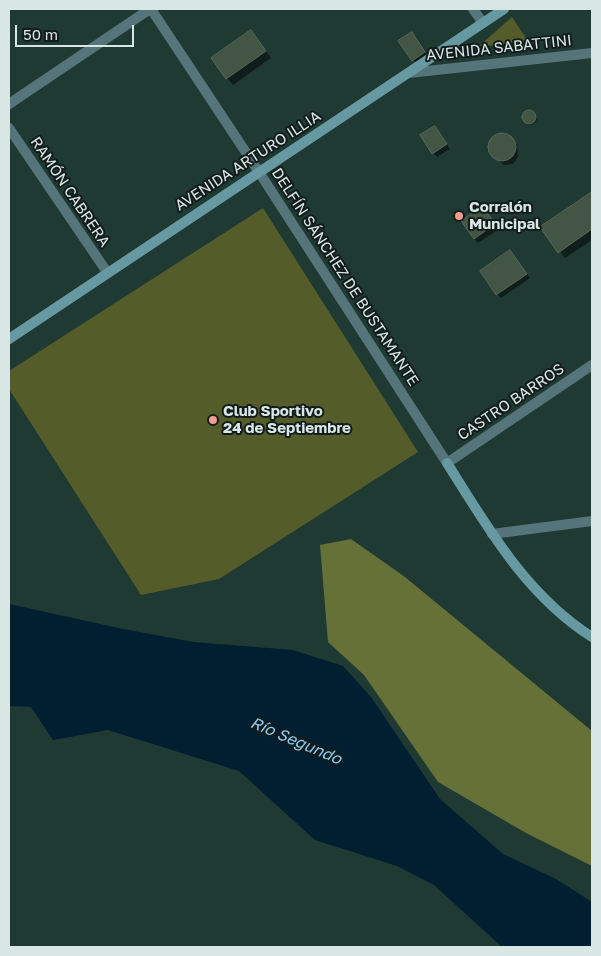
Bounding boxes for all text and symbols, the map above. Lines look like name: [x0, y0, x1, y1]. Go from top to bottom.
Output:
scale bar: [18, 15, 136, 47]
text: 50 m: [23, 25, 58, 43]
street label: AVENIDA SABATTINI: [425, 31, 573, 65]
street label: AVENIDA ARTURO ILLIA: [172, 107, 324, 215]
street label: RAMÓN CABRERA: [26, 133, 114, 251]
street label: DELFÍN SÁNCHEZ DE BUSTAMANTE: [268, 165, 422, 389]
place label: Corralón Municipal: [469, 198, 540, 233]
marker: Corralón Municipal: [453, 210, 465, 222]
street label: CASTRO BARROS: [454, 360, 568, 444]
place label: Club Sportivo 24 de Septiembre: [223, 402, 351, 437]
marker: Club Sportivo 24 de Septiembre: [207, 414, 219, 426]
water label: Río Segundo: [248, 713, 344, 769]

